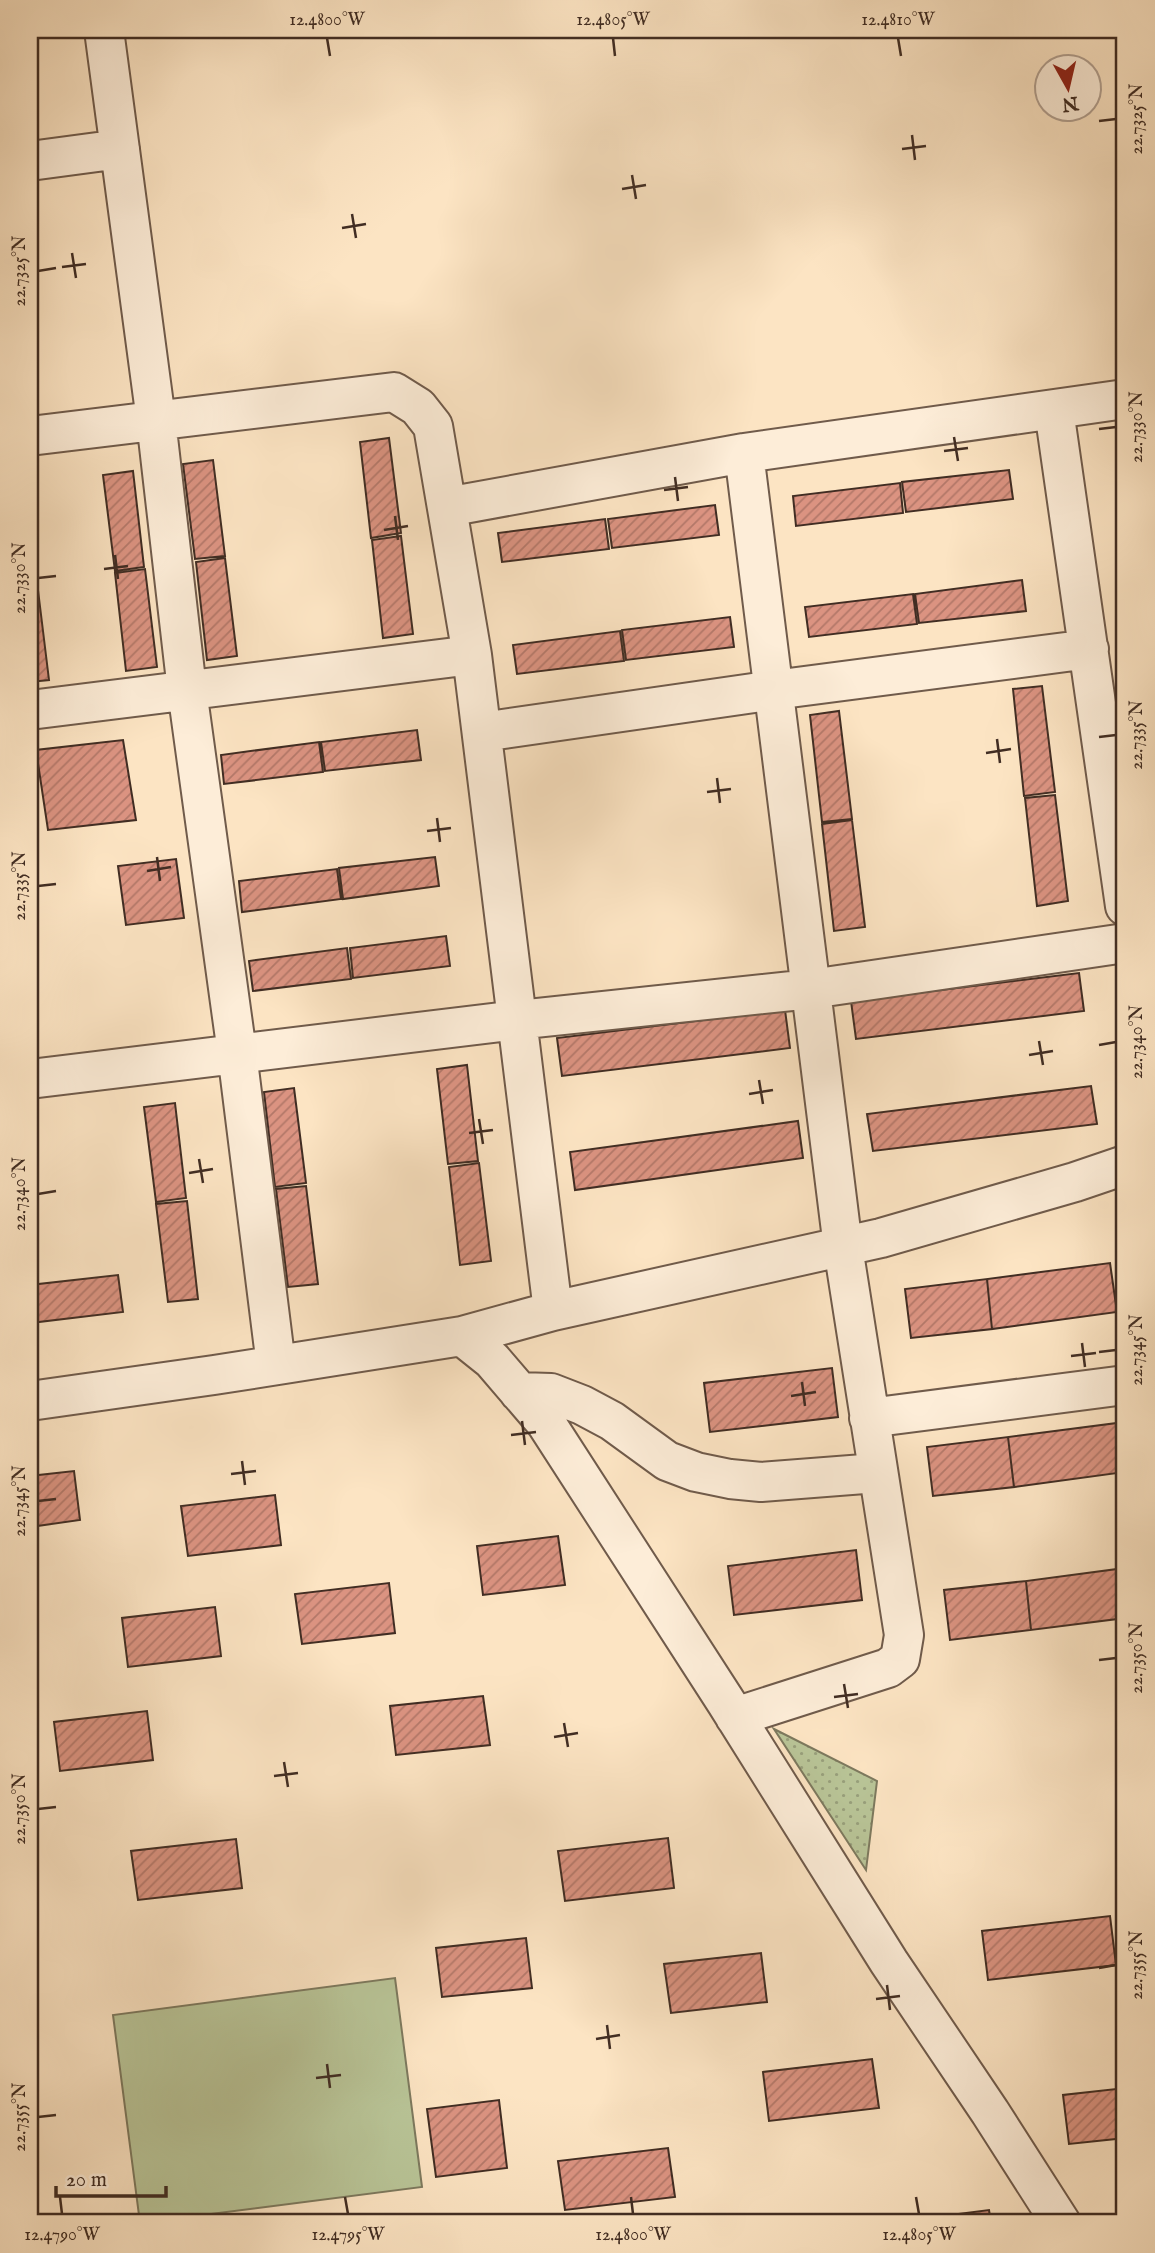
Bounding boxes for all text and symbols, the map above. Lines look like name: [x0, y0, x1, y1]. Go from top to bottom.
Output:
text: 12.4800°W: [289, 9, 366, 32]
text: 12.4805°W: [576, 9, 650, 32]
text: 12.4810°W: [861, 9, 936, 32]
north arrow: [1032, 52, 1102, 122]
text: 22.7325°N: [1126, 83, 1149, 155]
text: N: [1060, 90, 1081, 116]
text: 22.7325°N: [9, 235, 32, 307]
text: 22.7330°N: [1126, 391, 1149, 463]
text: 22.7330°N: [9, 542, 32, 614]
text: 22.7335°N: [1126, 700, 1149, 770]
text: 22.7335°N: [9, 851, 32, 921]
text: 22.7340°N: [1126, 1005, 1149, 1079]
text: 22.7340°N: [9, 1157, 32, 1231]
text: 22.7345°N: [1126, 1314, 1149, 1386]
text: 22.7345°N: [9, 1465, 32, 1537]
text: 22.7350°N: [1126, 1622, 1149, 1694]
text: 22.7350°N: [9, 1773, 32, 1845]
text: 22.7355°N: [1126, 1930, 1149, 2000]
text: 22.7355°N: [9, 2082, 32, 2152]
scale bar: [56, 2155, 166, 2199]
text: 20 m: [66, 2167, 107, 2194]
text: 12.4790°W: [24, 2224, 101, 2247]
text: 12.4795°W: [311, 2224, 385, 2247]
text: 12.4800°W: [595, 2224, 672, 2247]
text: 12.4805°W: [882, 2224, 956, 2247]

